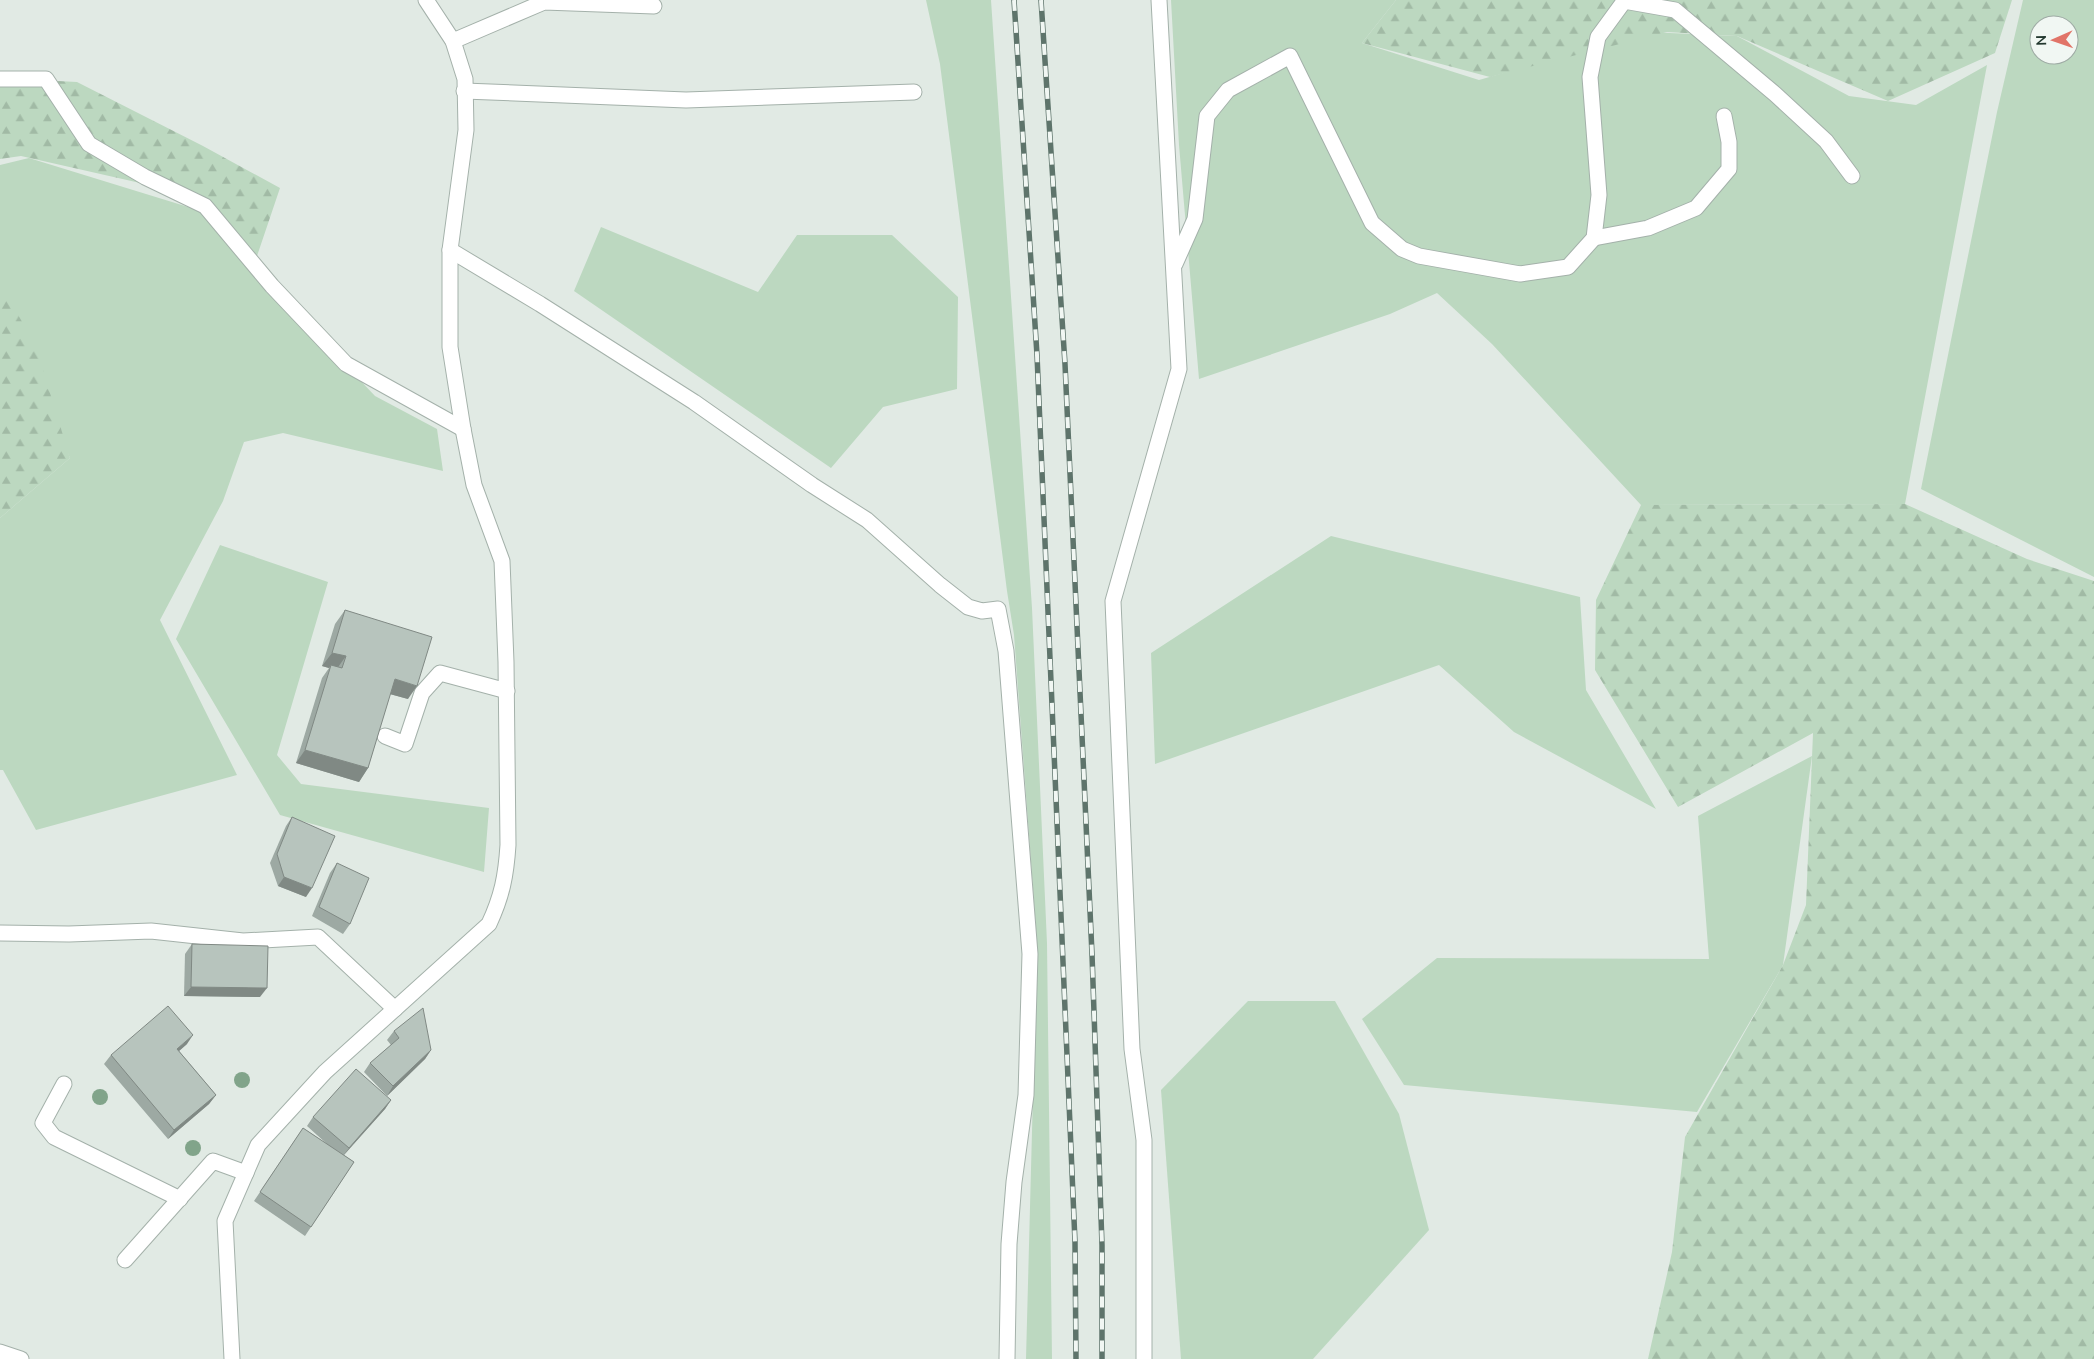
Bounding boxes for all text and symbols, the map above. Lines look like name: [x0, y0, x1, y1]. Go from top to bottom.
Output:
north arrow: [2029, 15, 2079, 65]
text: N: [2032, 35, 2050, 46]

